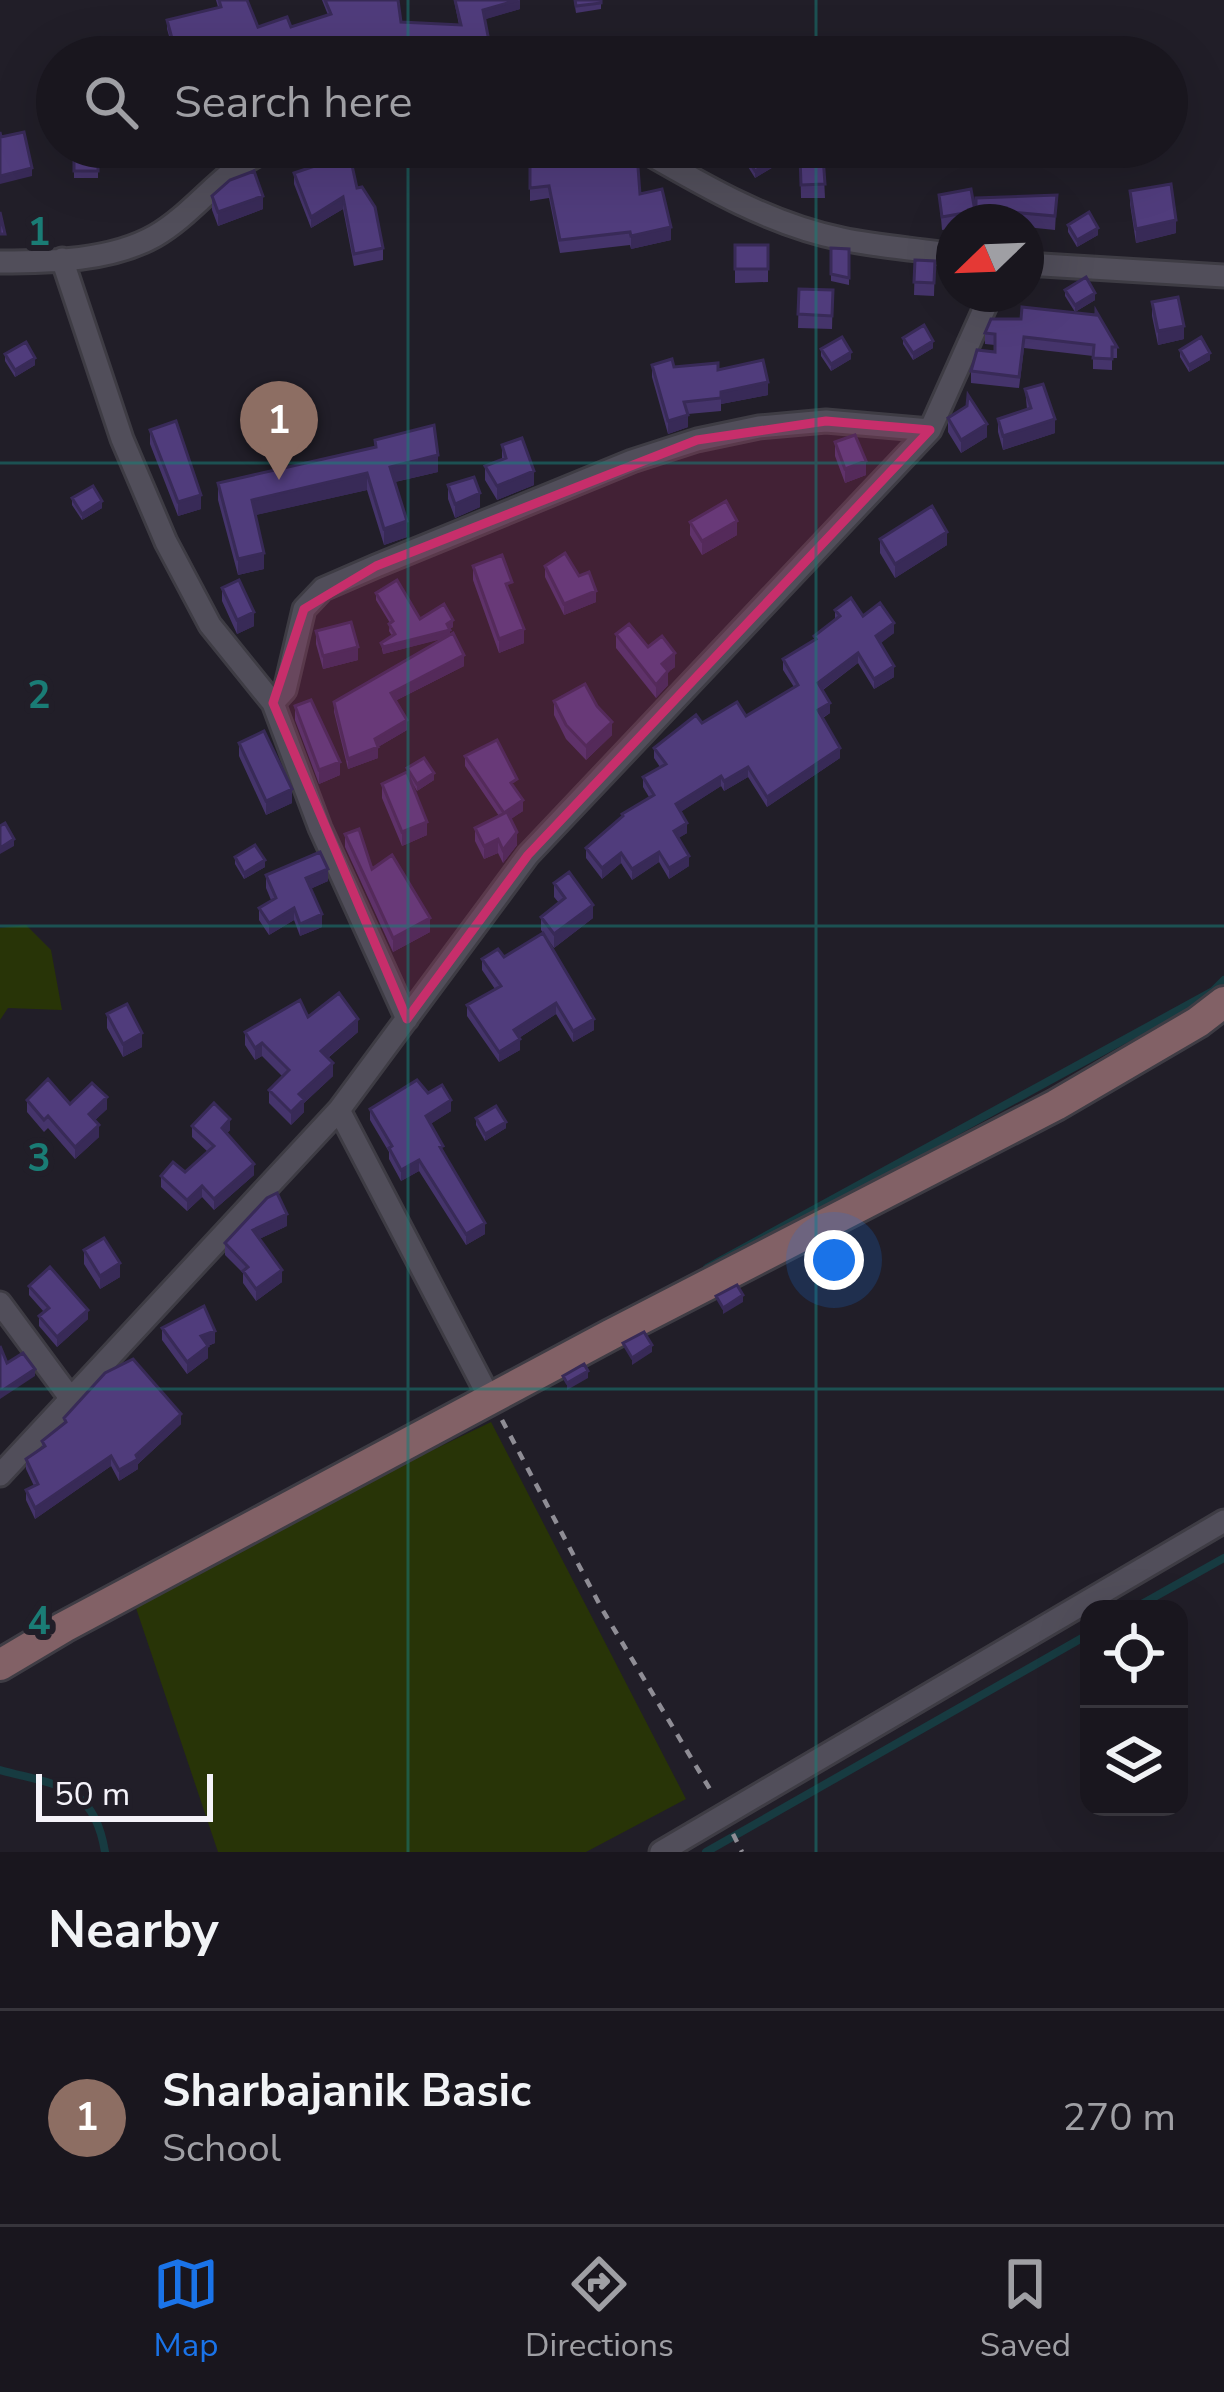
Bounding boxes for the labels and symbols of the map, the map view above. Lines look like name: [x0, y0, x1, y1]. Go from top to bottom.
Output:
north arrow: [936, 204, 1044, 312]
text: 1: [27, 206, 51, 259]
pin: 1: [240, 381, 318, 480]
text: 2: [27, 669, 51, 722]
text: 3: [27, 1132, 51, 1185]
your location: [804, 1230, 864, 1290]
text: 4: [27, 1595, 51, 1648]
scale bar: [36, 1768, 213, 1821]

